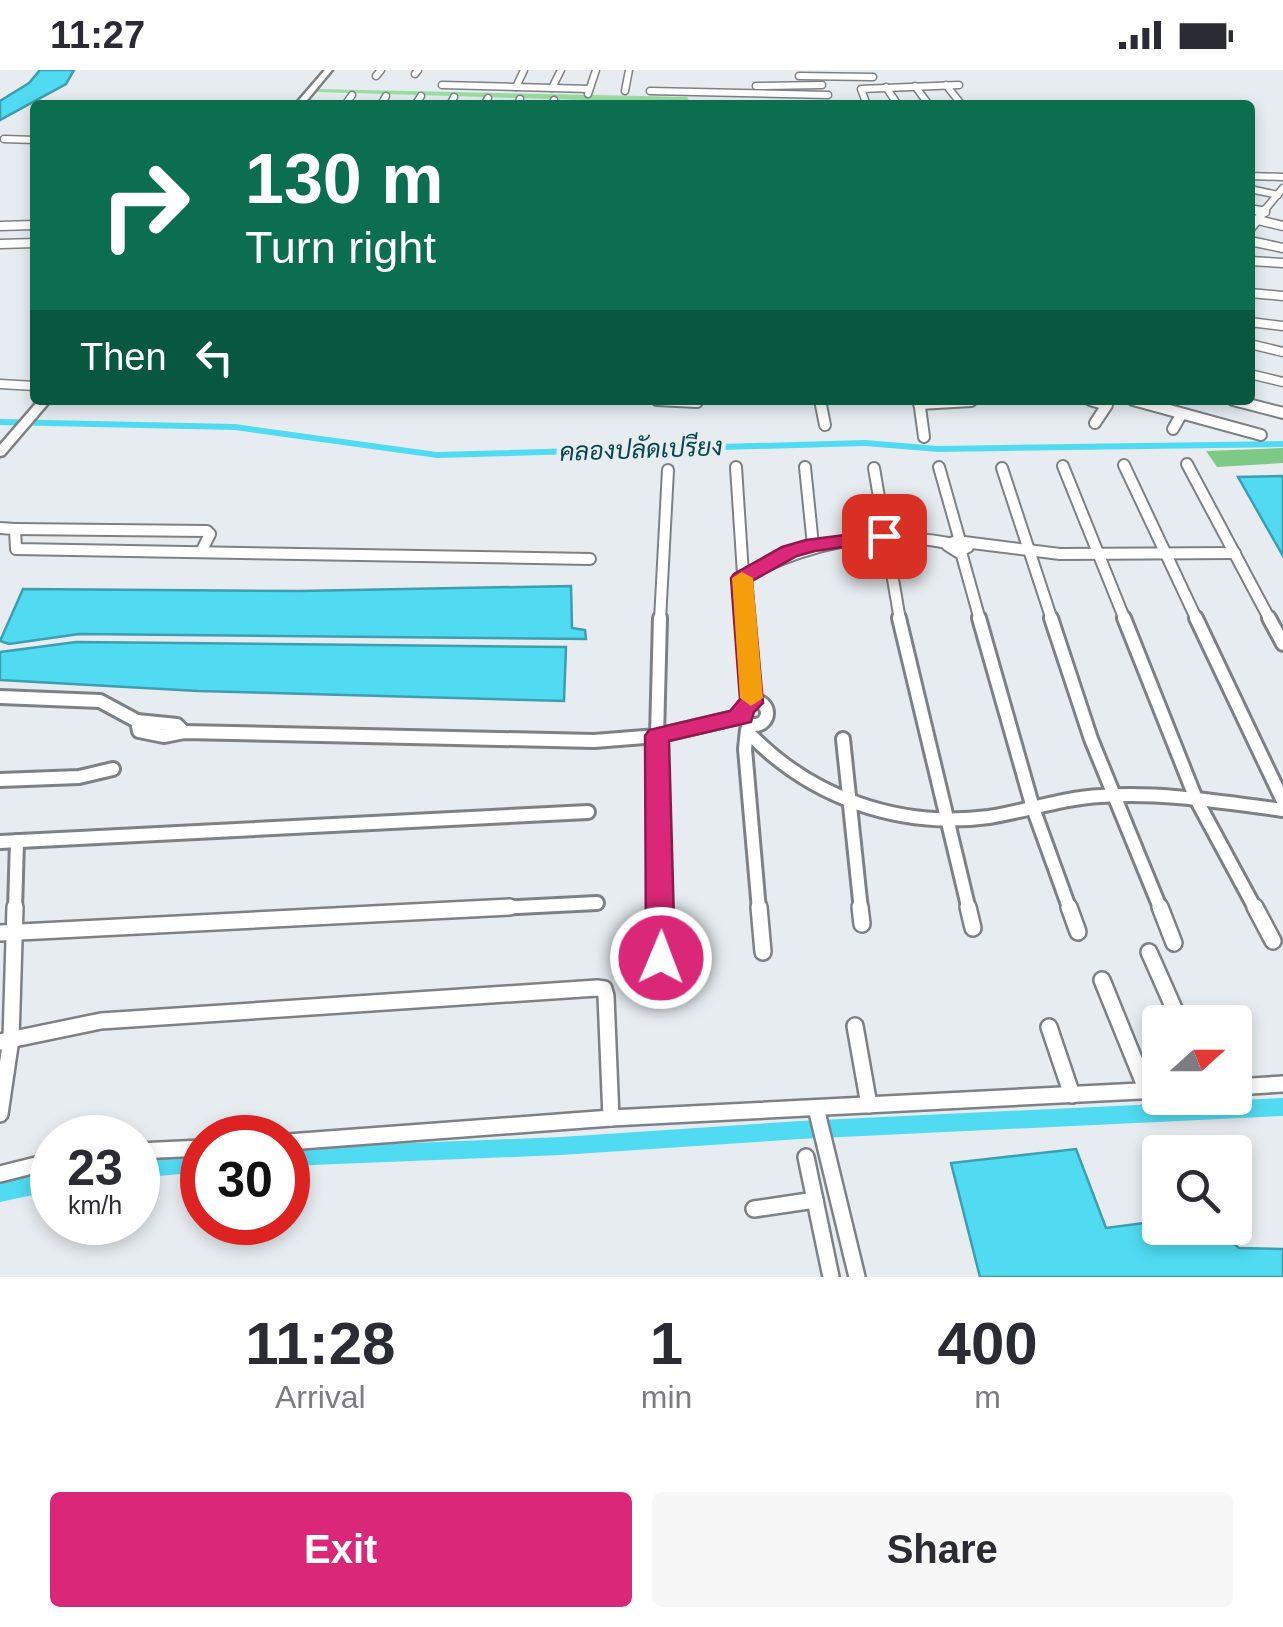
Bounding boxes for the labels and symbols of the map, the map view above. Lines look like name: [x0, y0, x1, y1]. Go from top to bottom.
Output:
water label: คลองปลัดเปรียง: [559, 430, 723, 466]
pin: [842, 494, 927, 579]
position arrow: [609, 906, 713, 1010]
north arrow: [1142, 1005, 1252, 1115]
speed limit sign: 30: [180, 1115, 310, 1245]

